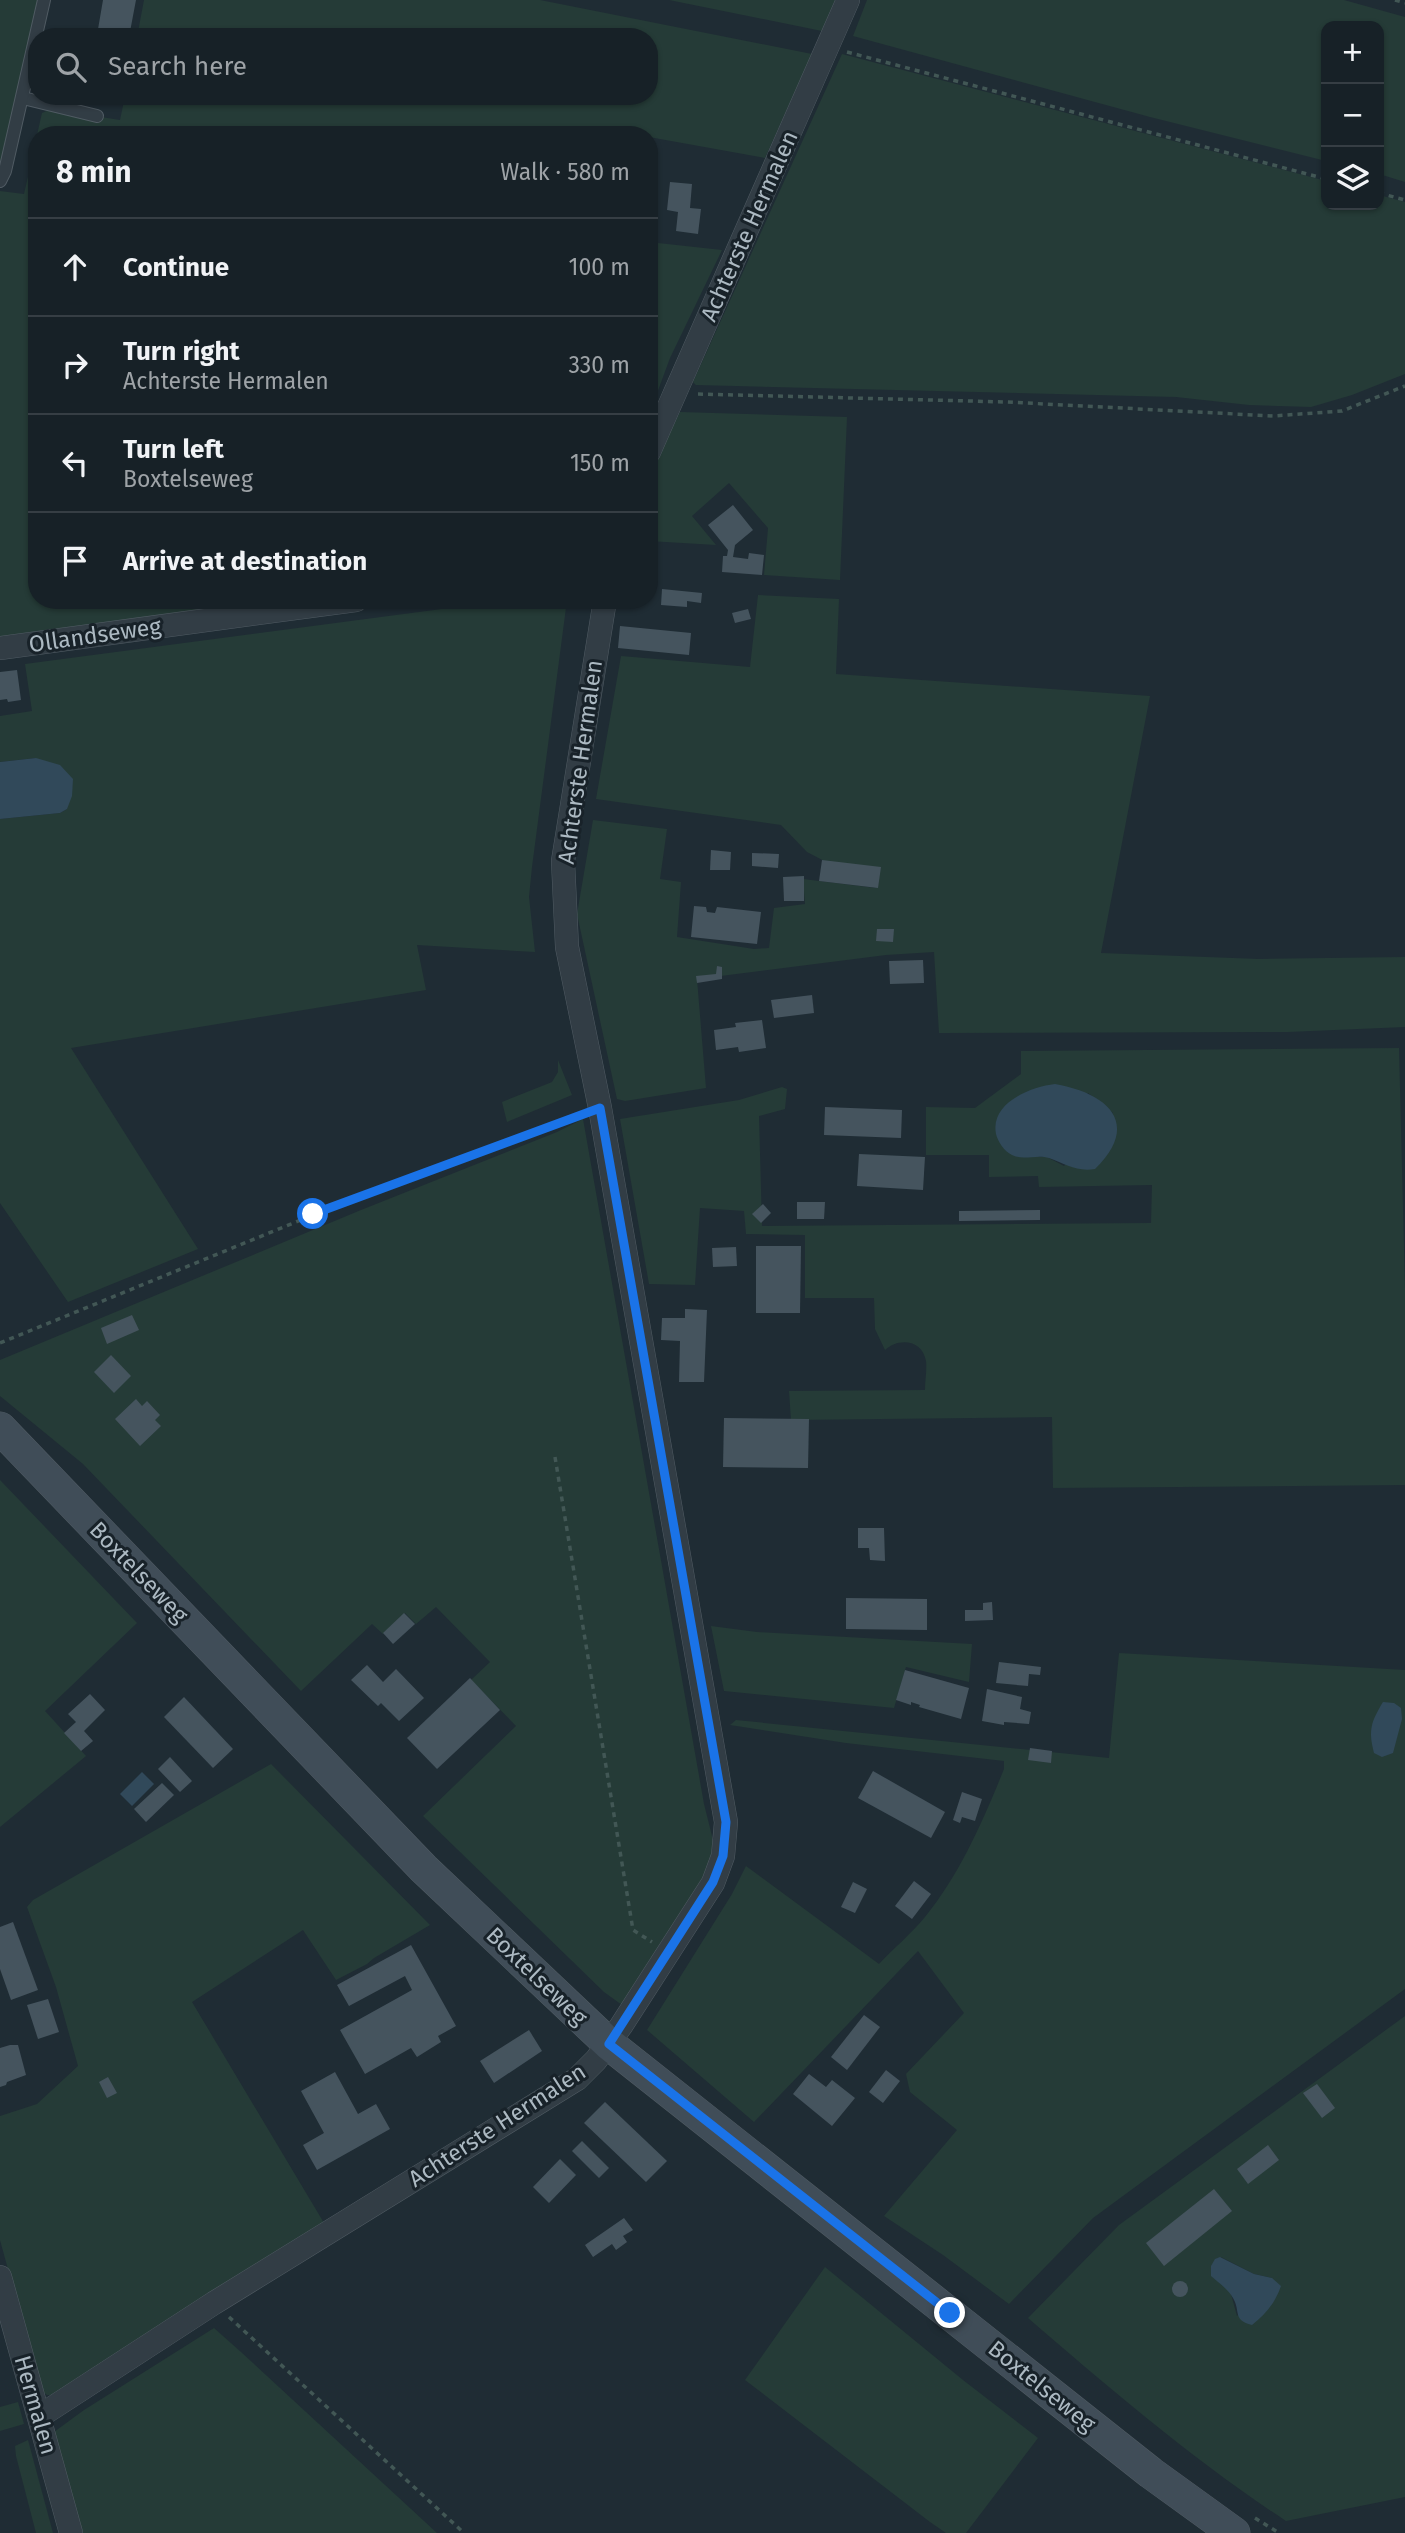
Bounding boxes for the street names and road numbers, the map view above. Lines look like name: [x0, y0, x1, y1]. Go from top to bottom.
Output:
street label: Achterste Hermalen: [694, 126, 804, 326]
street label: Ollandseweg: [27, 612, 163, 658]
street label: Achterste Hermalen: [552, 658, 608, 866]
street label: Boxtelseweg: [84, 1516, 194, 1628]
street label: Boxtelseweg: [481, 1921, 593, 2031]
street label: Achterste Hermalen: [403, 2057, 591, 2193]
street label: Boxtelseweg: [983, 2334, 1101, 2438]
street label: Hermalen: [9, 2352, 63, 2458]

